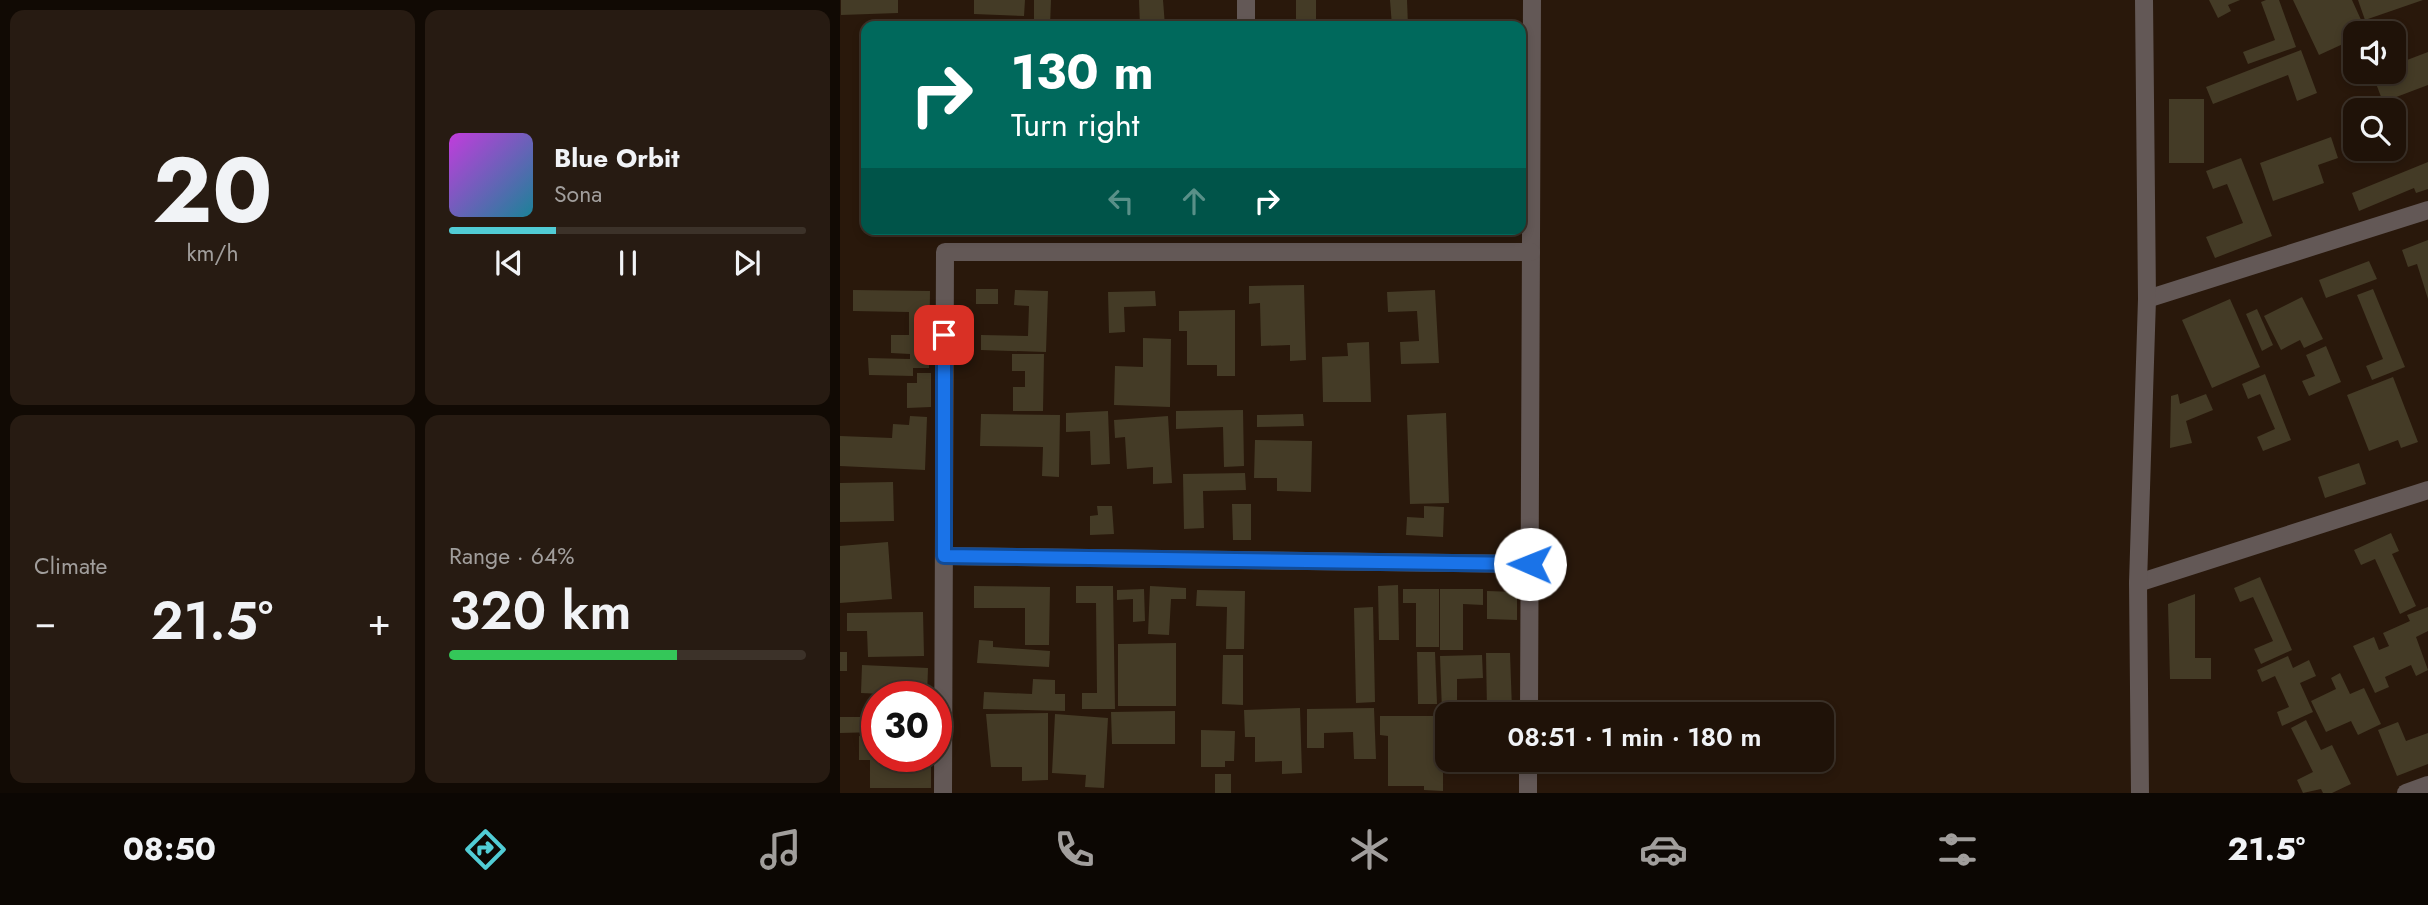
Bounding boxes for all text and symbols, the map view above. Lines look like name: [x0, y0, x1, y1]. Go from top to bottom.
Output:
map controls: [2343, 21, 2406, 161]
button: sound: [2343, 21, 2406, 84]
text: 130 m: [1011, 37, 1154, 107]
icon: right: [896, 49, 987, 140]
button: search: [2343, 98, 2406, 161]
text: Turn right: [1011, 102, 1140, 148]
text: 20: [153, 125, 272, 256]
text: Blue Orbit: [554, 139, 679, 177]
text: Sona: [554, 177, 602, 211]
icon: left: [1102, 182, 1140, 220]
icon: ahead: [1175, 182, 1213, 220]
icon: right: [1248, 182, 1286, 220]
text: km/h: [187, 236, 238, 270]
icon: previous: [490, 244, 528, 282]
icon: pause: [609, 244, 647, 282]
icon: next: [728, 244, 766, 282]
pin: [914, 305, 974, 365]
icon: arrive: [925, 316, 963, 354]
position arrow: [1493, 527, 1567, 601]
text: Range · 64%: [449, 539, 575, 573]
text: Climate: [34, 549, 107, 583]
text: 320 km: [449, 573, 632, 649]
text: 21.5°: [151, 583, 273, 659]
text: −: [34, 594, 56, 649]
text: +: [368, 594, 391, 649]
speed limit sign: 30: [861, 681, 952, 772]
text: 08:51 · 1 min · 180 m: [1507, 718, 1762, 756]
icon: directions: [461, 825, 510, 874]
icon: music: [756, 825, 805, 874]
icon: phone: [1050, 825, 1099, 874]
icon: climate: [1345, 825, 1394, 874]
icon: car: [1639, 825, 1688, 874]
icon: filters: [1933, 825, 1982, 874]
text: 08:50: [123, 826, 216, 872]
text: 21.5°: [2228, 826, 2305, 872]

